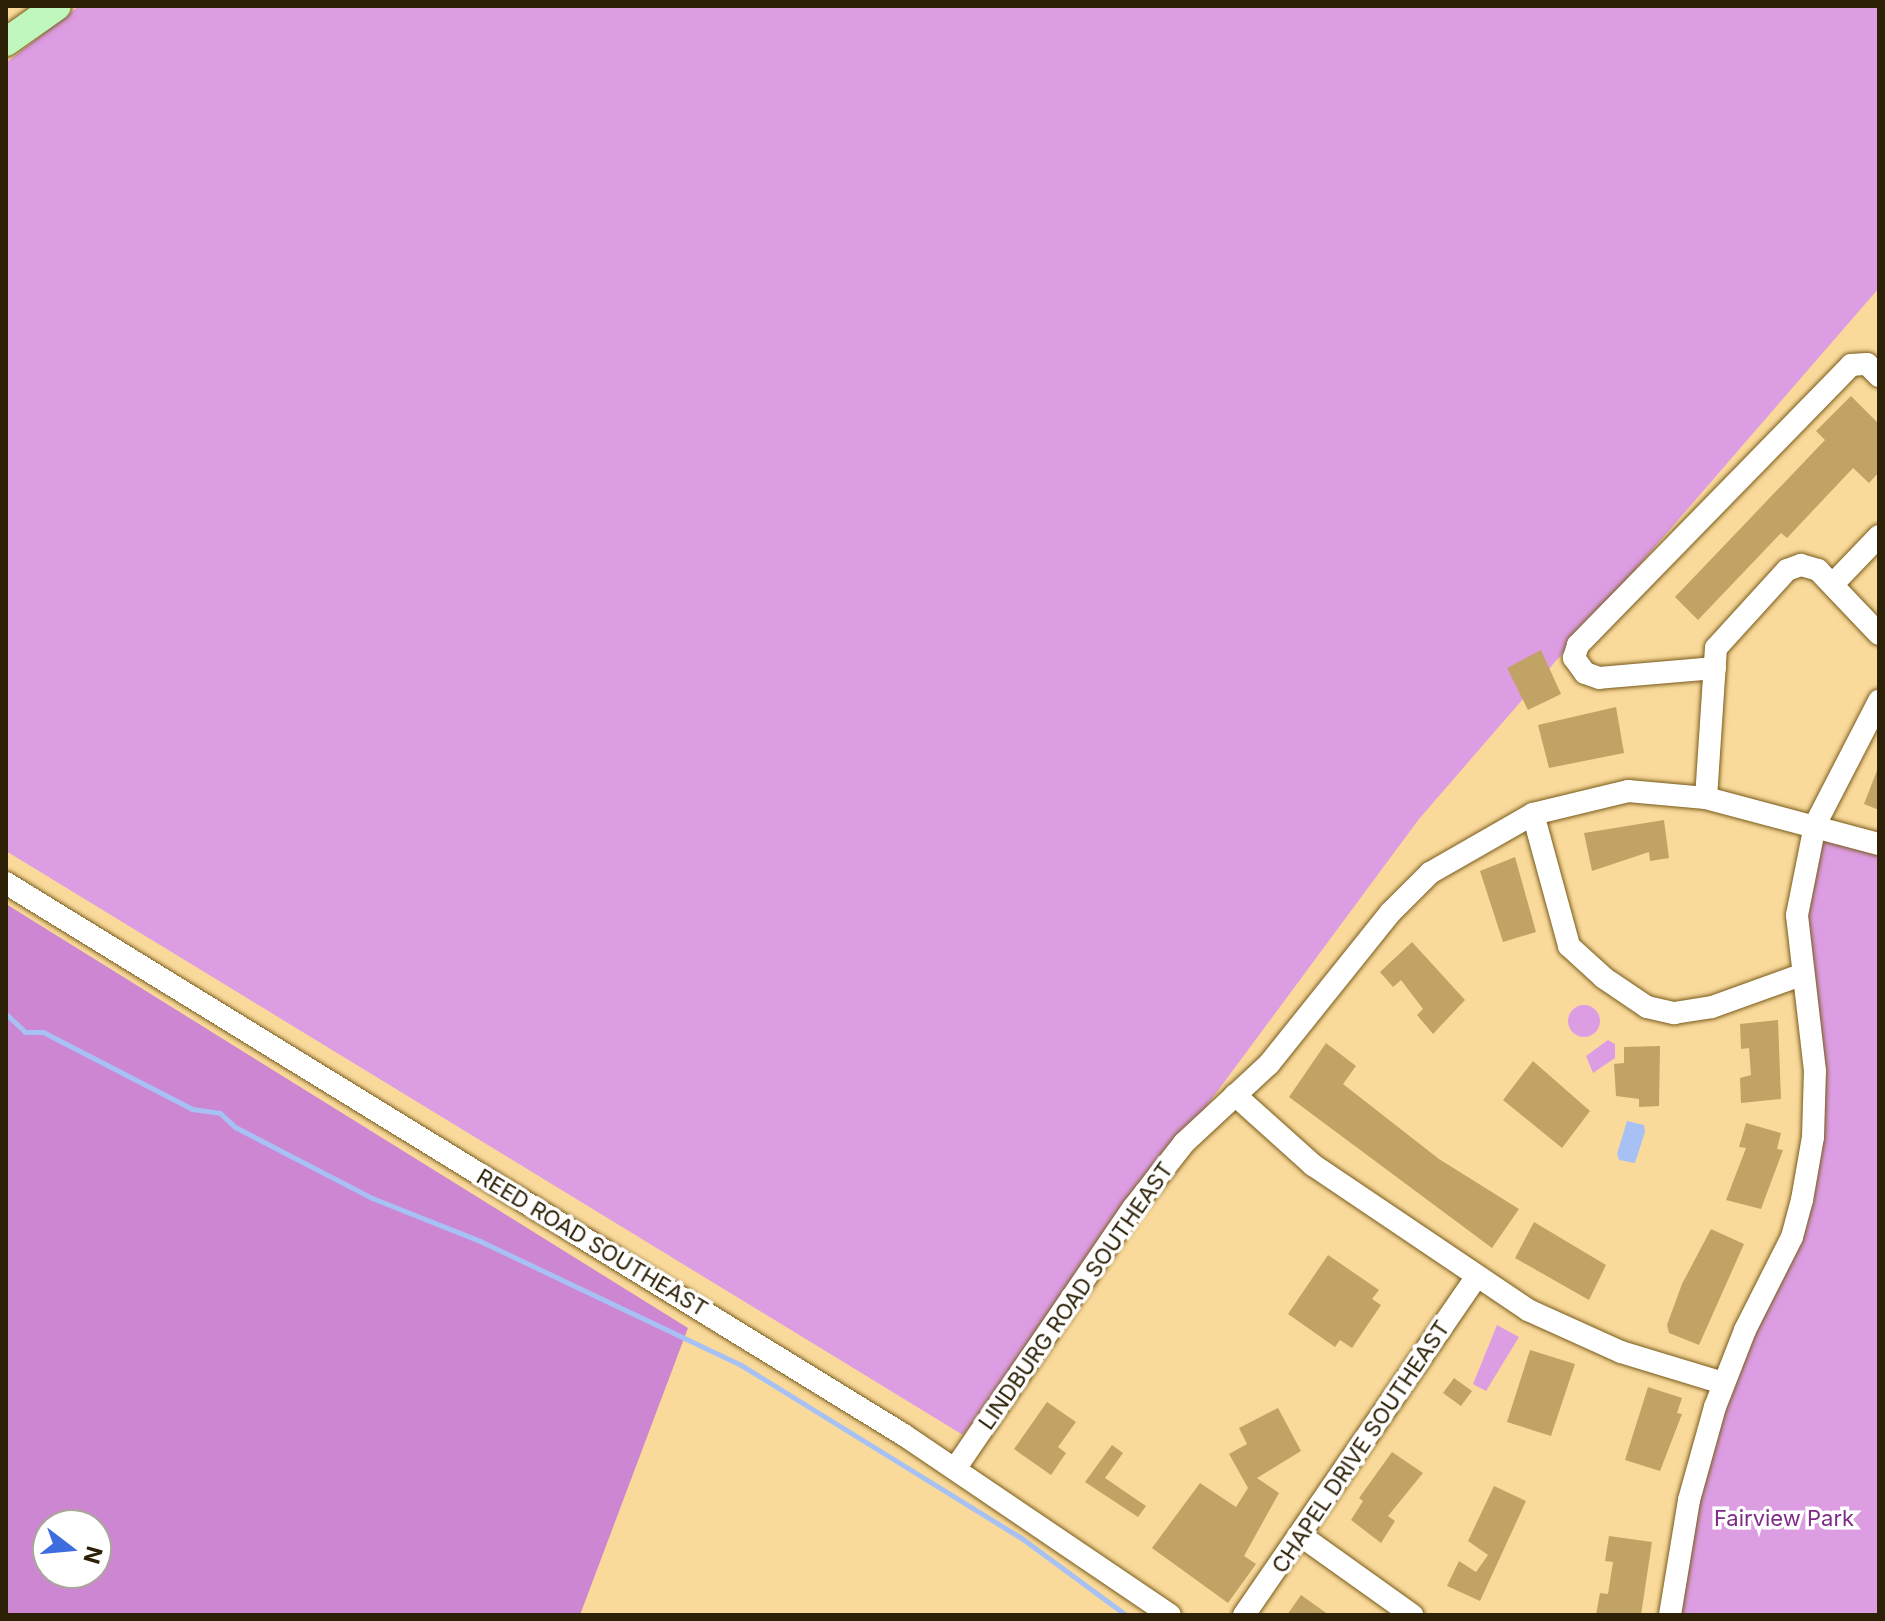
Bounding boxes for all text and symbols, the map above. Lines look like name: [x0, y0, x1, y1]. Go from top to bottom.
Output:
street label: LINDBURG ROAD SOUTHEAST: [973, 1157, 1179, 1435]
street label: REED ROAD SOUTHEAST: [472, 1164, 712, 1322]
street label: CHAPEL DRIVE SOUTHEAST: [1267, 1316, 1455, 1578]
park label: Fairview Park: [1714, 1506, 1854, 1532]
north arrow: [32, 1509, 112, 1589]
text: N: [78, 1543, 108, 1567]

